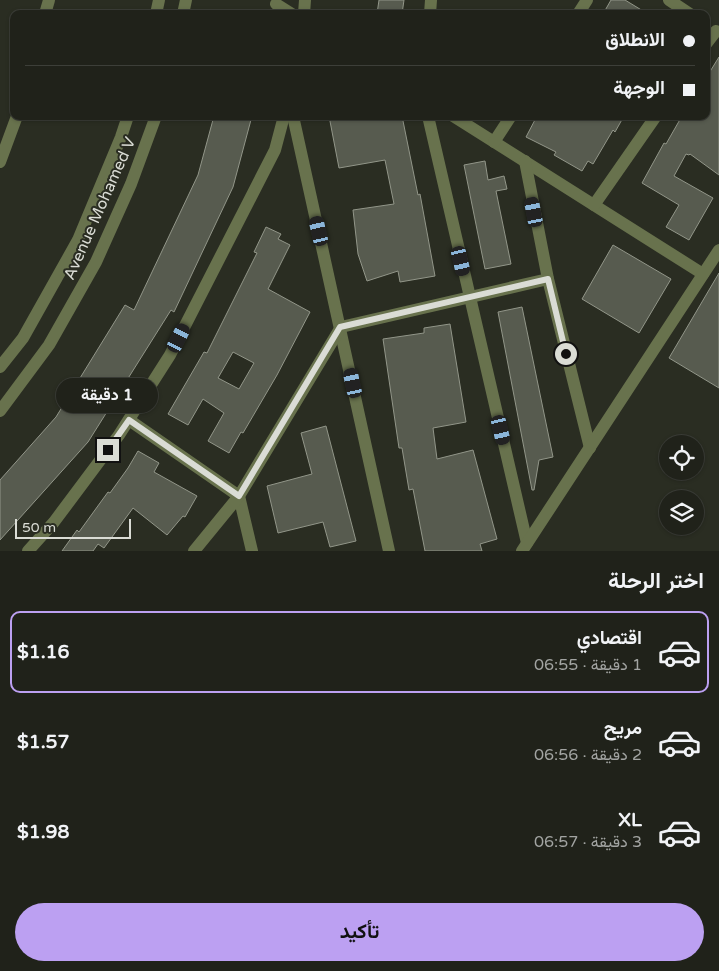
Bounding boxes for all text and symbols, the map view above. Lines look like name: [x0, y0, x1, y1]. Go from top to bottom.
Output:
text: الانطلاق: [605, 29, 665, 51]
text: الوجهة: [613, 77, 665, 99]
street label: Avenue Mohamed V: [59, 134, 140, 283]
car: [523, 196, 544, 228]
car: [308, 215, 329, 247]
car: [450, 245, 471, 277]
car: [165, 321, 192, 355]
route start: [555, 343, 577, 365]
car: [342, 367, 363, 399]
callout: 1 دقيقة: [57, 378, 159, 412]
text: 1 دقيقة: [81, 385, 133, 405]
car: [490, 414, 511, 446]
map controls: [659, 435, 704, 535]
button: locate: [659, 435, 704, 480]
route end: [97, 439, 119, 461]
button: layers: [659, 490, 704, 535]
scale bar: [15, 516, 131, 539]
text: 50 m: [22, 519, 56, 536]
text: اختر الرحلة: [608, 568, 704, 594]
text: اقتصادي: [577, 627, 642, 649]
icon: car: [657, 630, 702, 675]
text: $1.16: [17, 641, 69, 663]
text: 1 دقيقة · 06:55: [534, 655, 642, 675]
text: مريح: [604, 717, 642, 739]
icon: car: [657, 720, 702, 765]
text: $1.57: [17, 731, 69, 753]
text: 2 دقيقة · 06:56: [534, 745, 642, 765]
text: XL: [618, 809, 642, 831]
icon: car: [657, 810, 702, 855]
text: $1.98: [17, 821, 69, 843]
text: 3 دقيقة · 06:57: [534, 832, 642, 852]
button: تأكيد: [15, 903, 704, 961]

